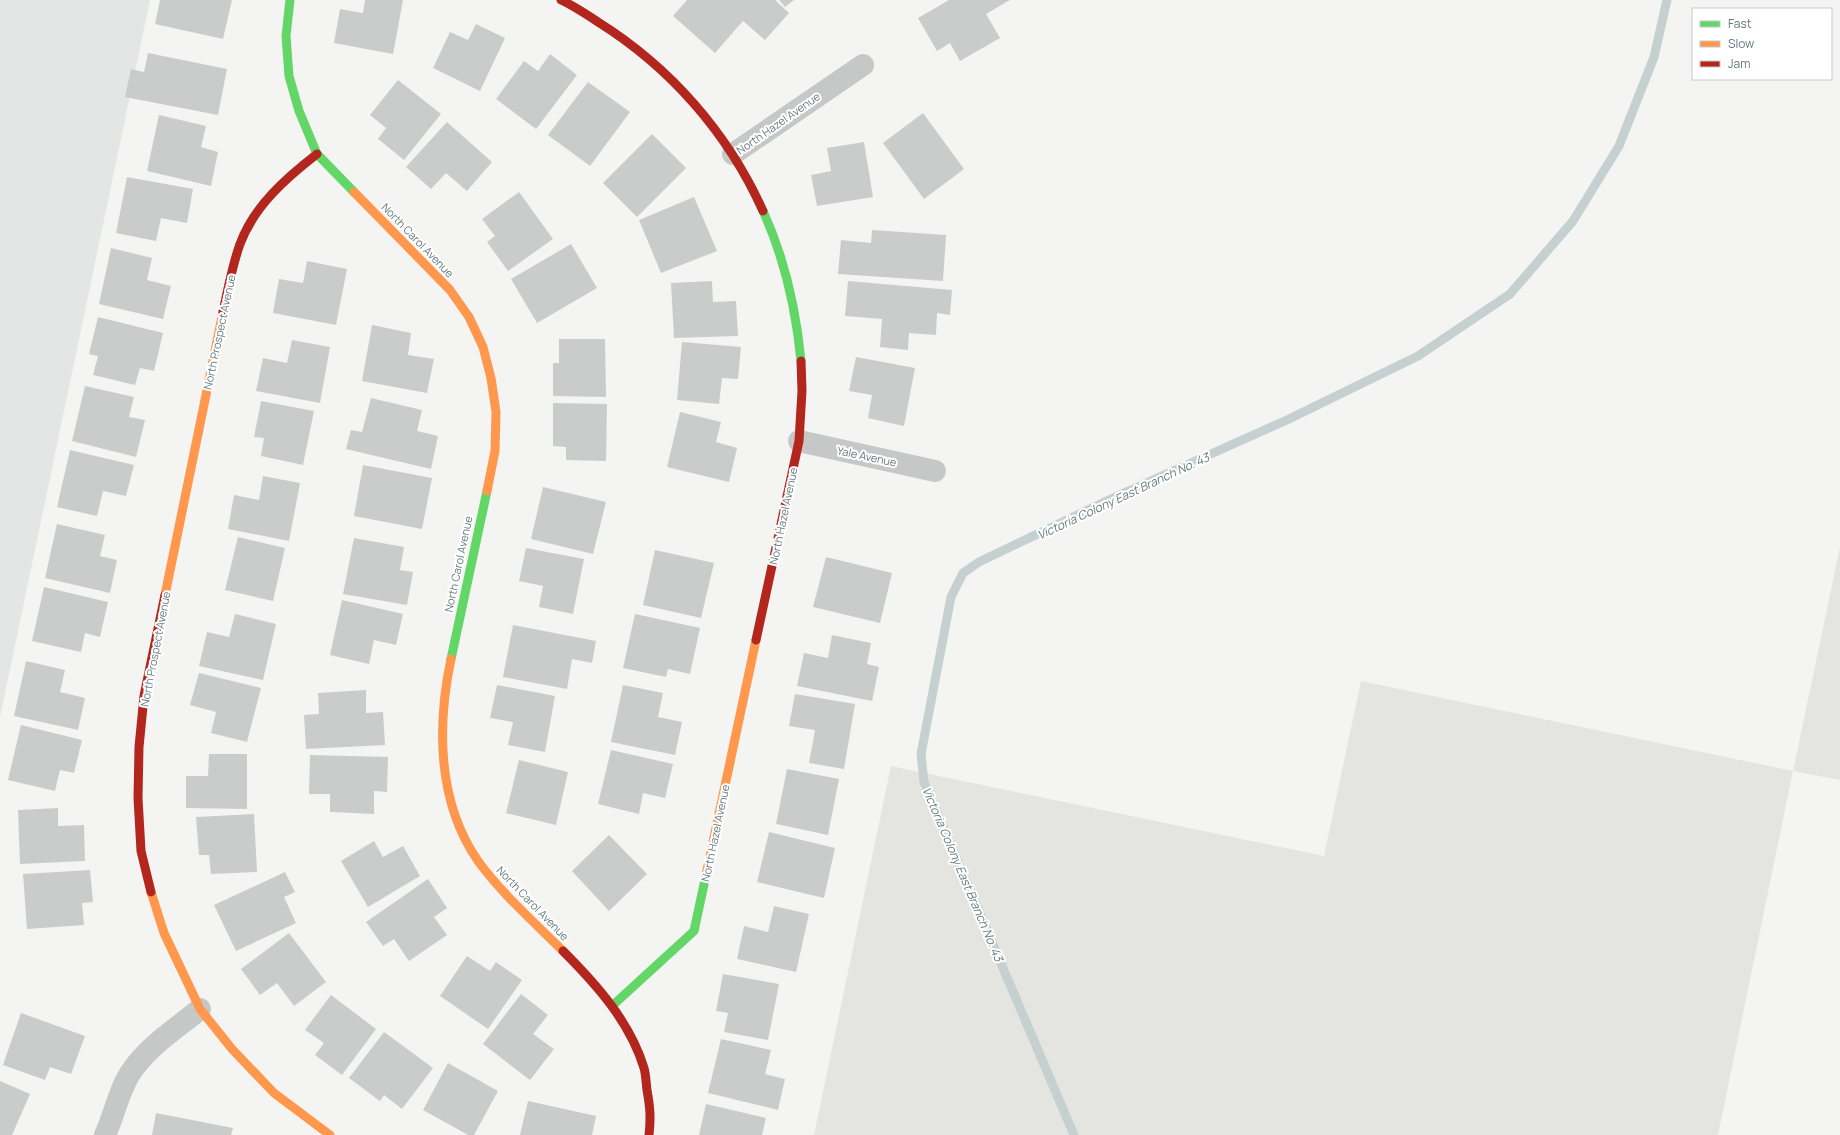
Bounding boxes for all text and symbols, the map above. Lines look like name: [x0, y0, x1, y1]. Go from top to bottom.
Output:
legend: [1692, 8, 1832, 80]
text: Fast: [1728, 15, 1752, 32]
text: Slow: [1728, 35, 1754, 52]
text: Jam: [1728, 55, 1750, 72]
street label: North Hazel Avenue: [733, 88, 823, 158]
street label: North Carol Avenue: [379, 200, 458, 281]
street label: North Prospect Avenue: [199, 273, 239, 391]
street label: Yale Avenue: [836, 442, 899, 470]
water label: Victoria Colony East Branch No. 43: [1034, 448, 1213, 543]
street label: North Hazel Avenue: [765, 465, 801, 566]
street label: North Carol Avenue: [440, 514, 476, 613]
street label: North Prospect Avenue: [136, 590, 174, 708]
street label: North Hazel Avenue: [697, 782, 733, 883]
water label: Victoria Colony East Branch No. 43: [918, 784, 1008, 965]
street label: North Carol Avenue: [494, 863, 573, 944]

